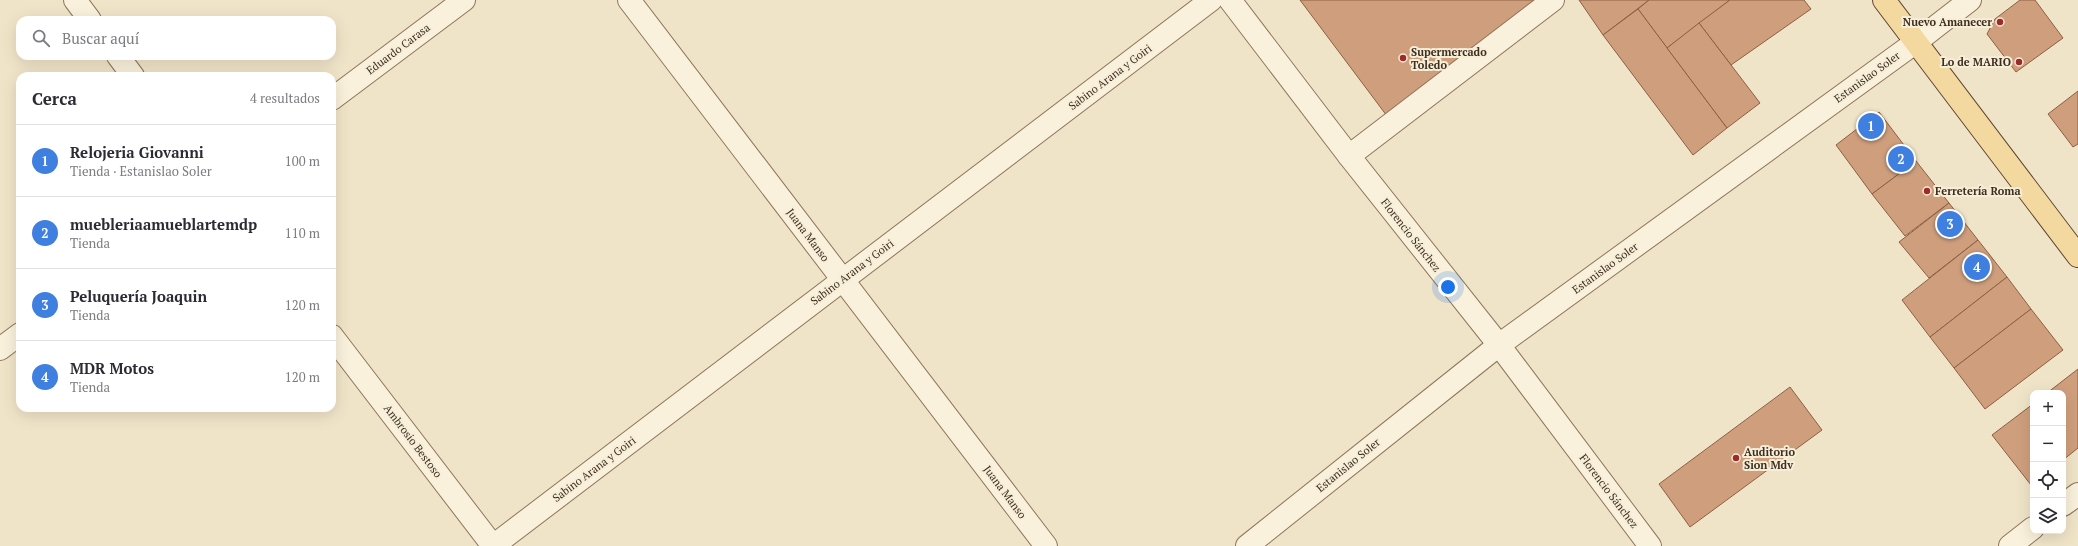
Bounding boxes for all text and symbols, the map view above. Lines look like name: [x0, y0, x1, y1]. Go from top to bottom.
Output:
place label: Nuevo Amanecer: [1903, 15, 1992, 29]
search box: [16, 16, 336, 60]
marker: Nuevo Amanecer: [1995, 17, 2005, 27]
street label: Eduardo Carasa: [363, 20, 433, 78]
icon: search: [30, 27, 52, 49]
text: Buscar aquí: [62, 28, 139, 48]
street label: Sabino Arana y Goiri: [1066, 41, 1154, 113]
place label: Supermercado Toledo: [1411, 45, 1487, 72]
street label: Estanislao Soler: [1831, 48, 1903, 106]
marker: Supermercado Toledo: [1398, 53, 1408, 63]
place label: Lo de MARIO: [1941, 55, 2011, 69]
marker: Lo de MARIO: [2014, 57, 2024, 67]
text: Cerca: [32, 87, 77, 110]
text: 4 resultados: [250, 89, 320, 107]
pin: 1: [1858, 111, 1884, 141]
text: Relojeria Giovanni: [70, 142, 204, 162]
pin: 2: [1888, 144, 1914, 174]
text: 1: [41, 152, 49, 170]
text: 100 m: [285, 152, 320, 170]
text: Tienda · Estanislao Soler: [70, 162, 212, 180]
place label: Ferretería Roma: [1935, 184, 2021, 198]
marker: Ferretería Roma: [1922, 186, 1932, 196]
street label: Florencio Sánchez: [1378, 196, 1444, 274]
street label: Juana Manso: [783, 206, 833, 264]
pin: 3: [1937, 209, 1963, 239]
text: muebleriaamueblartemdp: [70, 214, 257, 234]
text: 2: [41, 224, 49, 242]
text: 110 m: [285, 224, 320, 242]
text: Tienda: [70, 234, 110, 252]
street label: Sabino Arana y Goiri: [808, 236, 896, 308]
street label: Estanislao Soler: [1569, 239, 1641, 297]
pin: 4: [1964, 252, 1990, 282]
your location: [1438, 277, 1458, 297]
text: Peluquería Joaquin: [70, 286, 207, 306]
text: 3: [41, 296, 49, 314]
text: 120 m: [285, 296, 320, 314]
text: Tienda: [70, 306, 110, 324]
text: MDR Motos: [70, 358, 154, 378]
text: 4: [41, 368, 49, 386]
text: 120 m: [285, 368, 320, 386]
text: Tienda: [70, 378, 110, 396]
map controls: [2030, 390, 2066, 534]
button: +: [2030, 390, 2066, 426]
street label: Ambrosio Bestoso: [381, 402, 445, 480]
button: −: [2030, 426, 2066, 462]
street label: Sabino Arana y Goiri: [550, 433, 638, 505]
street label: Estanislao Soler: [1313, 435, 1383, 495]
place label: Auditorio Sion Mdv: [1744, 445, 1795, 472]
street label: Florencio Sánchez: [1577, 451, 1641, 531]
marker: Auditorio Sion Mdv: [1731, 453, 1741, 463]
button: locate: [2030, 462, 2066, 498]
street label: Juana Manso: [980, 463, 1030, 521]
button: layers: [2030, 498, 2066, 534]

